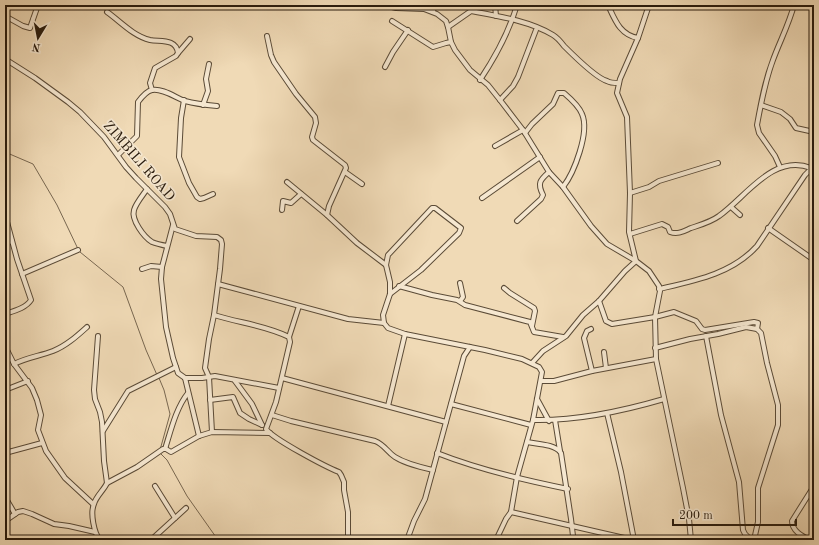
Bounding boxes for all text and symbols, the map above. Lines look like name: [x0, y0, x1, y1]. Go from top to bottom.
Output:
north arrow: [18, 18, 58, 58]
text: N: [31, 40, 42, 53]
street label: ZIMBILI ROAD: [101, 118, 177, 204]
scale bar: [673, 501, 796, 527]
text: 200 m: [679, 510, 713, 522]

